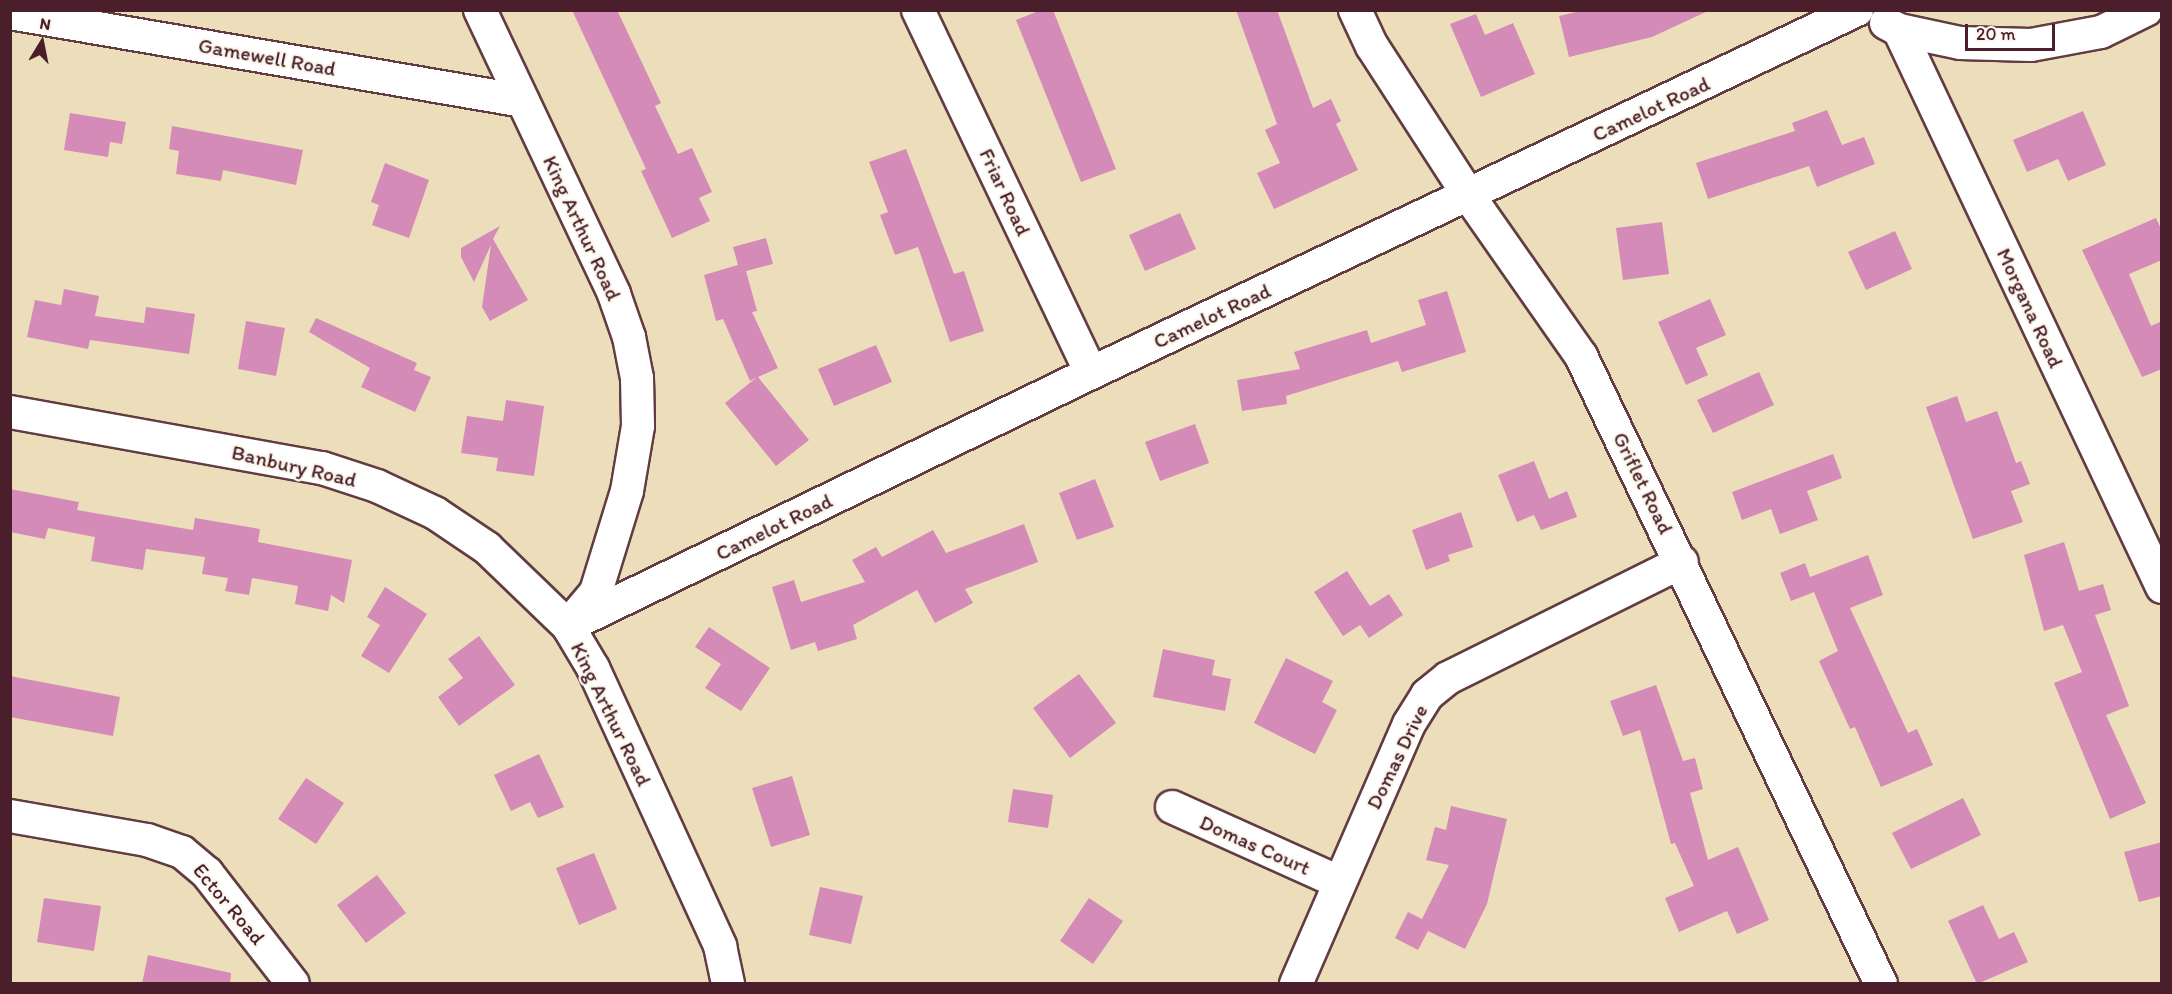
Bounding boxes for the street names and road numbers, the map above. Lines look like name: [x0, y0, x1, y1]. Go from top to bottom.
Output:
street label: Gamewell Road: [196, 32, 338, 82]
street label: Camelot Road: [1588, 71, 1714, 147]
street label: Friar Road: [974, 145, 1036, 239]
street label: King Arthur Road: [537, 152, 627, 304]
street label: Morgana Road: [1991, 244, 2069, 372]
street label: Camelot Road: [1149, 278, 1275, 354]
street label: Griflet Road: [1608, 428, 1678, 538]
street label: Banbury Road: [229, 439, 359, 493]
street label: Camelot Road: [712, 488, 836, 566]
street label: King Arthur Road: [565, 638, 657, 790]
street label: Domas Drive: [1361, 700, 1433, 814]
street label: Domas Court: [1196, 809, 1314, 881]
street label: Ector Road: [188, 858, 270, 950]

